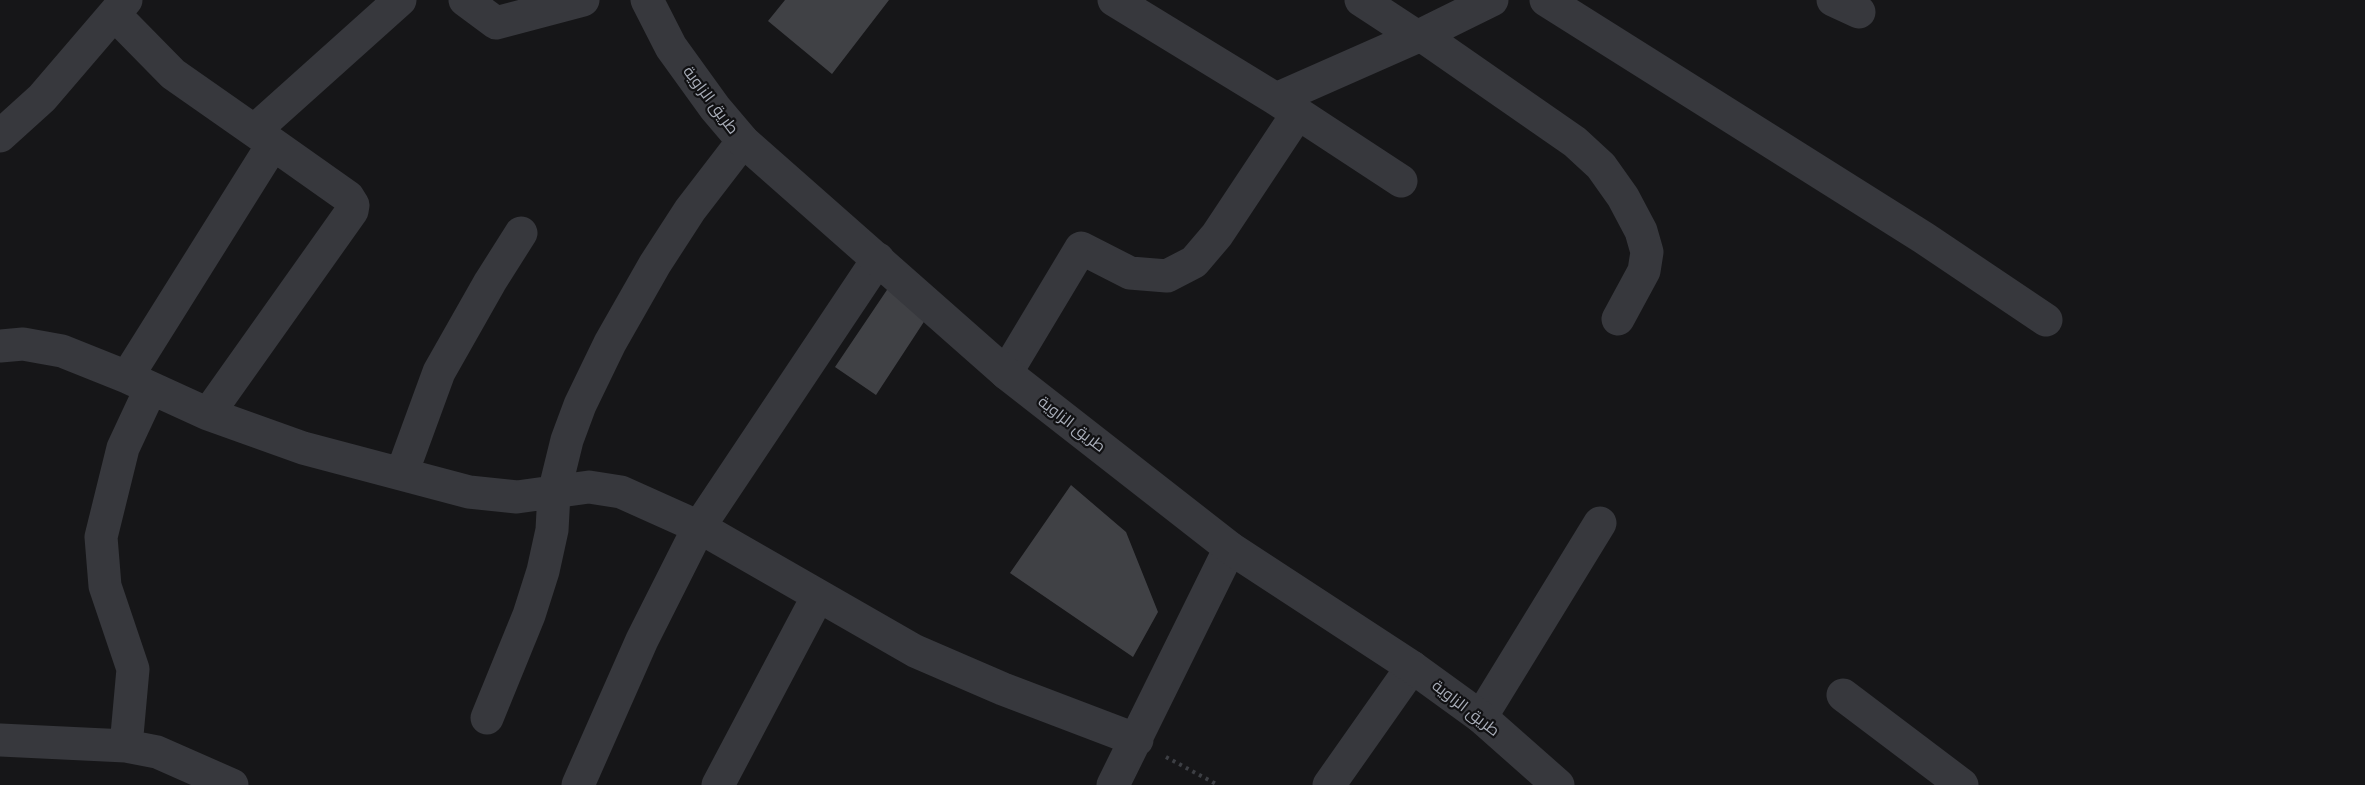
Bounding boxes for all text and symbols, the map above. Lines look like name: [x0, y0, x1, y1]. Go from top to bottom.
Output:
street label: طريق الزاوية: [679, 62, 743, 138]
street label: طريق الزاوية: [1034, 392, 1110, 456]
street label: طريق الزاوية: [1428, 676, 1504, 740]

